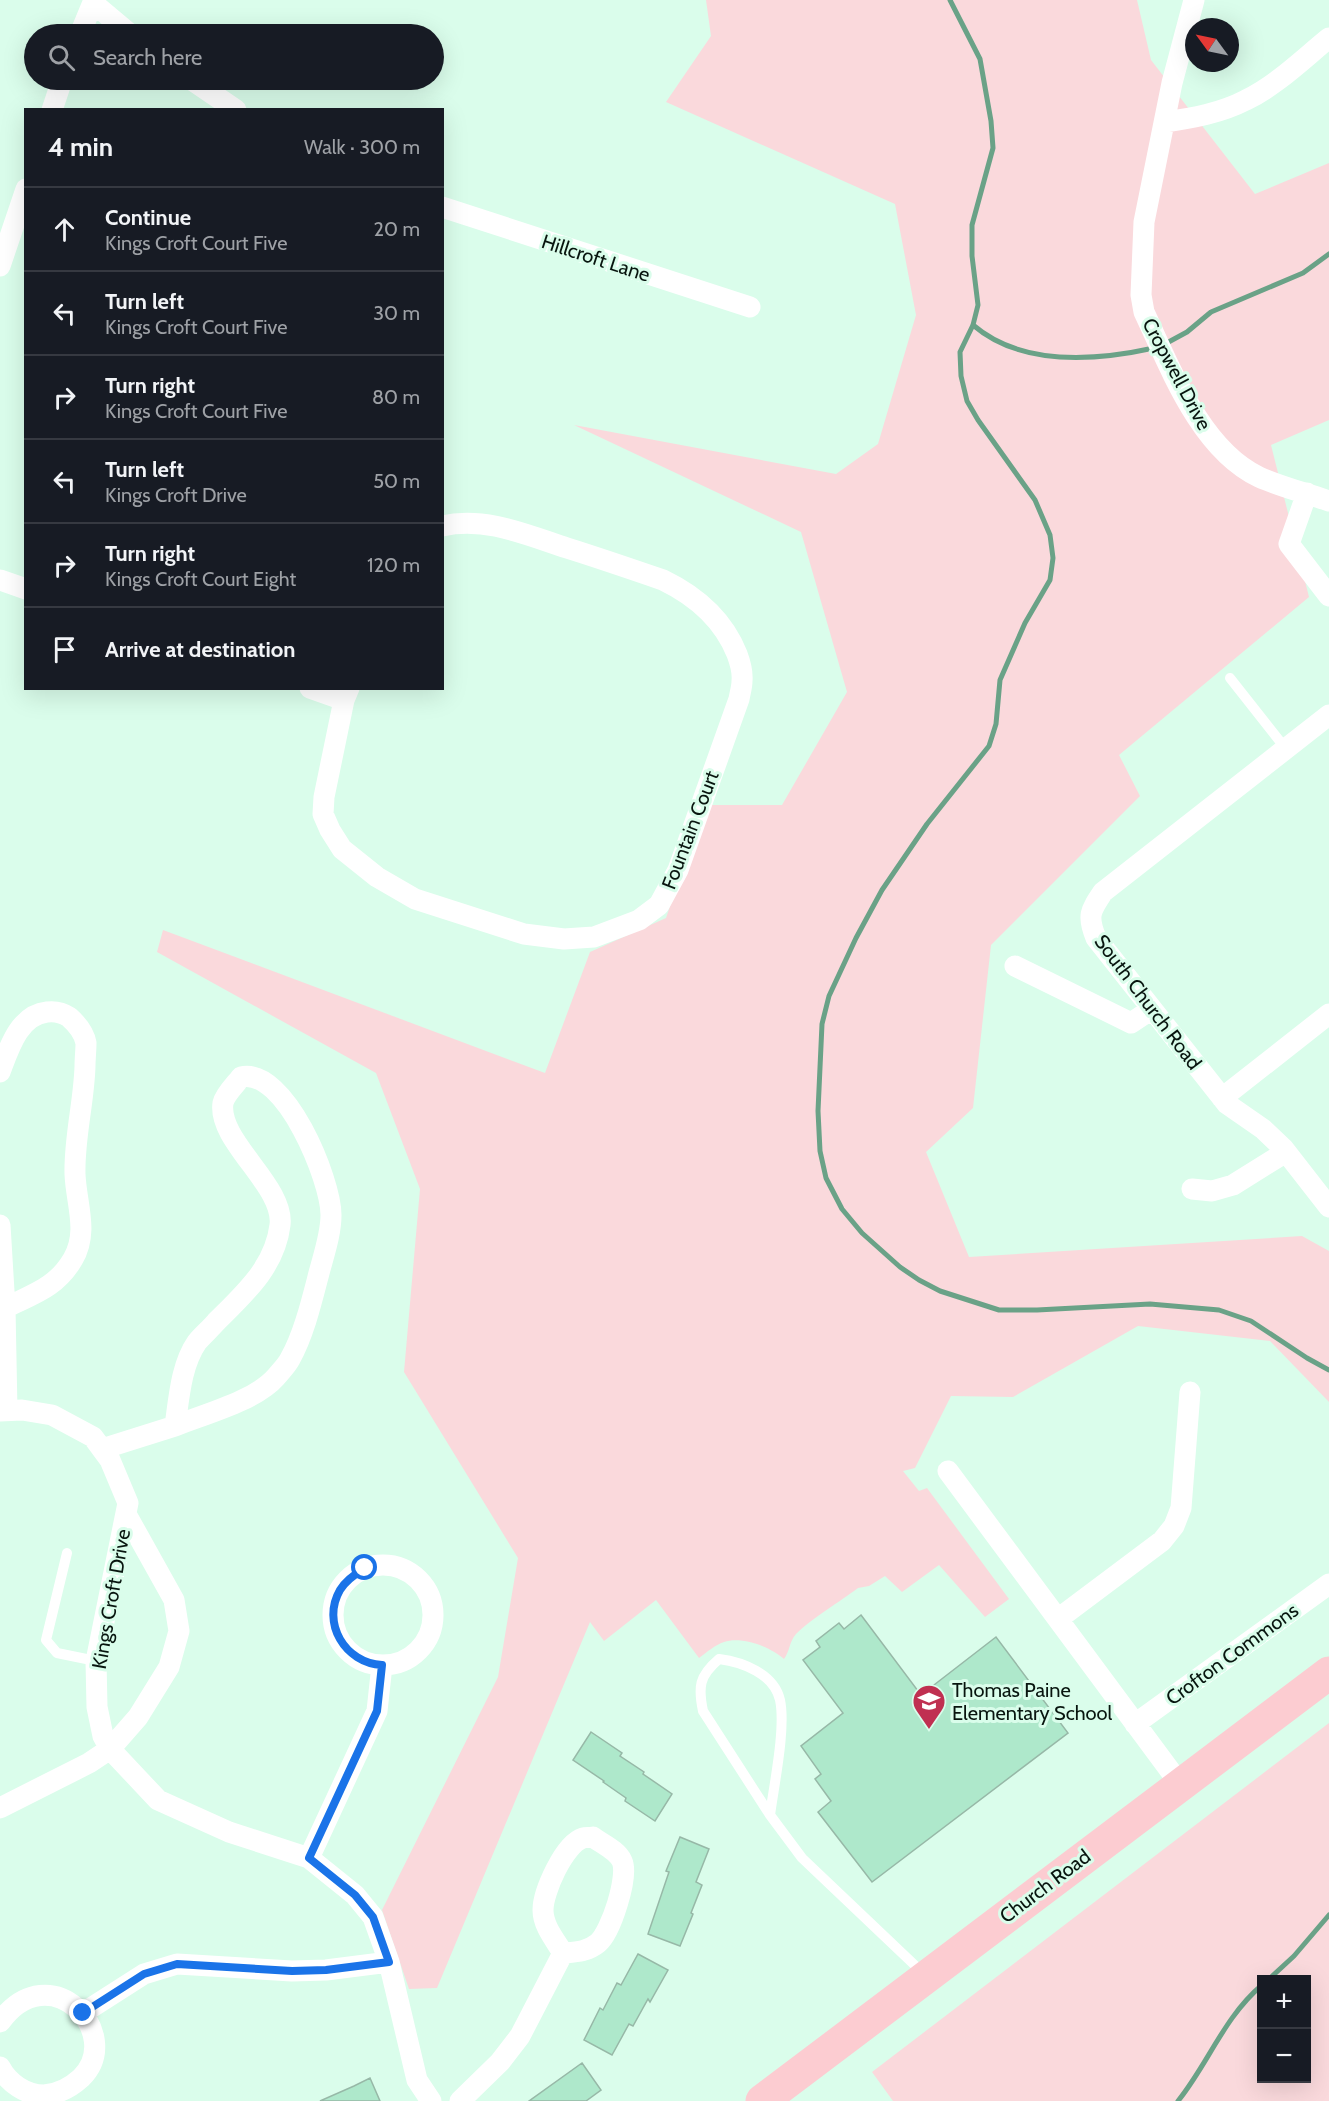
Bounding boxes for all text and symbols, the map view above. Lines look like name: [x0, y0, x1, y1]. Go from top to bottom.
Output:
north arrow: [1185, 18, 1239, 72]
search box: [24, 24, 444, 90]
icon: search: [45, 41, 78, 74]
text: Search here: [93, 44, 202, 71]
text: 4 min: [48, 131, 113, 163]
text: Walk · 300 m: [304, 135, 420, 159]
text: Continue: [105, 204, 191, 231]
icon: ahead: [48, 213, 81, 246]
text: 20 m: [374, 217, 420, 241]
street label: Hillcroft Lane: [539, 229, 653, 287]
text: Kings Croft Court Five: [105, 231, 288, 255]
text: Turn left: [105, 288, 184, 315]
icon: left: [48, 297, 81, 330]
text: 30 m: [373, 301, 420, 325]
street label: Cropwell Drive: [1137, 314, 1217, 434]
text: Kings Croft Court Five: [105, 315, 288, 339]
text: Turn right: [105, 372, 195, 399]
icon: right: [48, 381, 81, 414]
text: 80 m: [372, 385, 420, 409]
text: Kings Croft Court Five: [105, 399, 288, 423]
text: Turn left: [105, 456, 184, 483]
icon: left: [48, 465, 81, 498]
text: 50 m: [373, 469, 420, 493]
text: Kings Croft Drive: [105, 483, 247, 507]
text: Turn right: [105, 540, 195, 567]
icon: right: [48, 549, 81, 582]
text: 120 m: [367, 553, 420, 577]
text: Kings Croft Court Eight: [105, 567, 296, 591]
icon: arrive: [48, 633, 81, 666]
text: Arrive at destination: [105, 636, 295, 663]
street label: Fountain Court: [656, 767, 724, 893]
street label: South Church Road: [1089, 930, 1207, 1074]
street label: Kings Croft Drive: [87, 1527, 135, 1671]
route start: [351, 1554, 377, 1580]
street label: Crofton Commons: [1161, 1598, 1303, 1710]
place label: Thomas Paine Elementary School: [952, 1678, 1113, 1725]
school or university icon: Thomas Paine Elementary School: [911, 1683, 947, 1730]
street label: Church Road: [995, 1844, 1095, 1928]
map controls: [1257, 1975, 1311, 2083]
button: +: [1257, 1975, 1311, 2029]
route end: [69, 1999, 95, 2025]
button: −: [1257, 2029, 1311, 2083]

